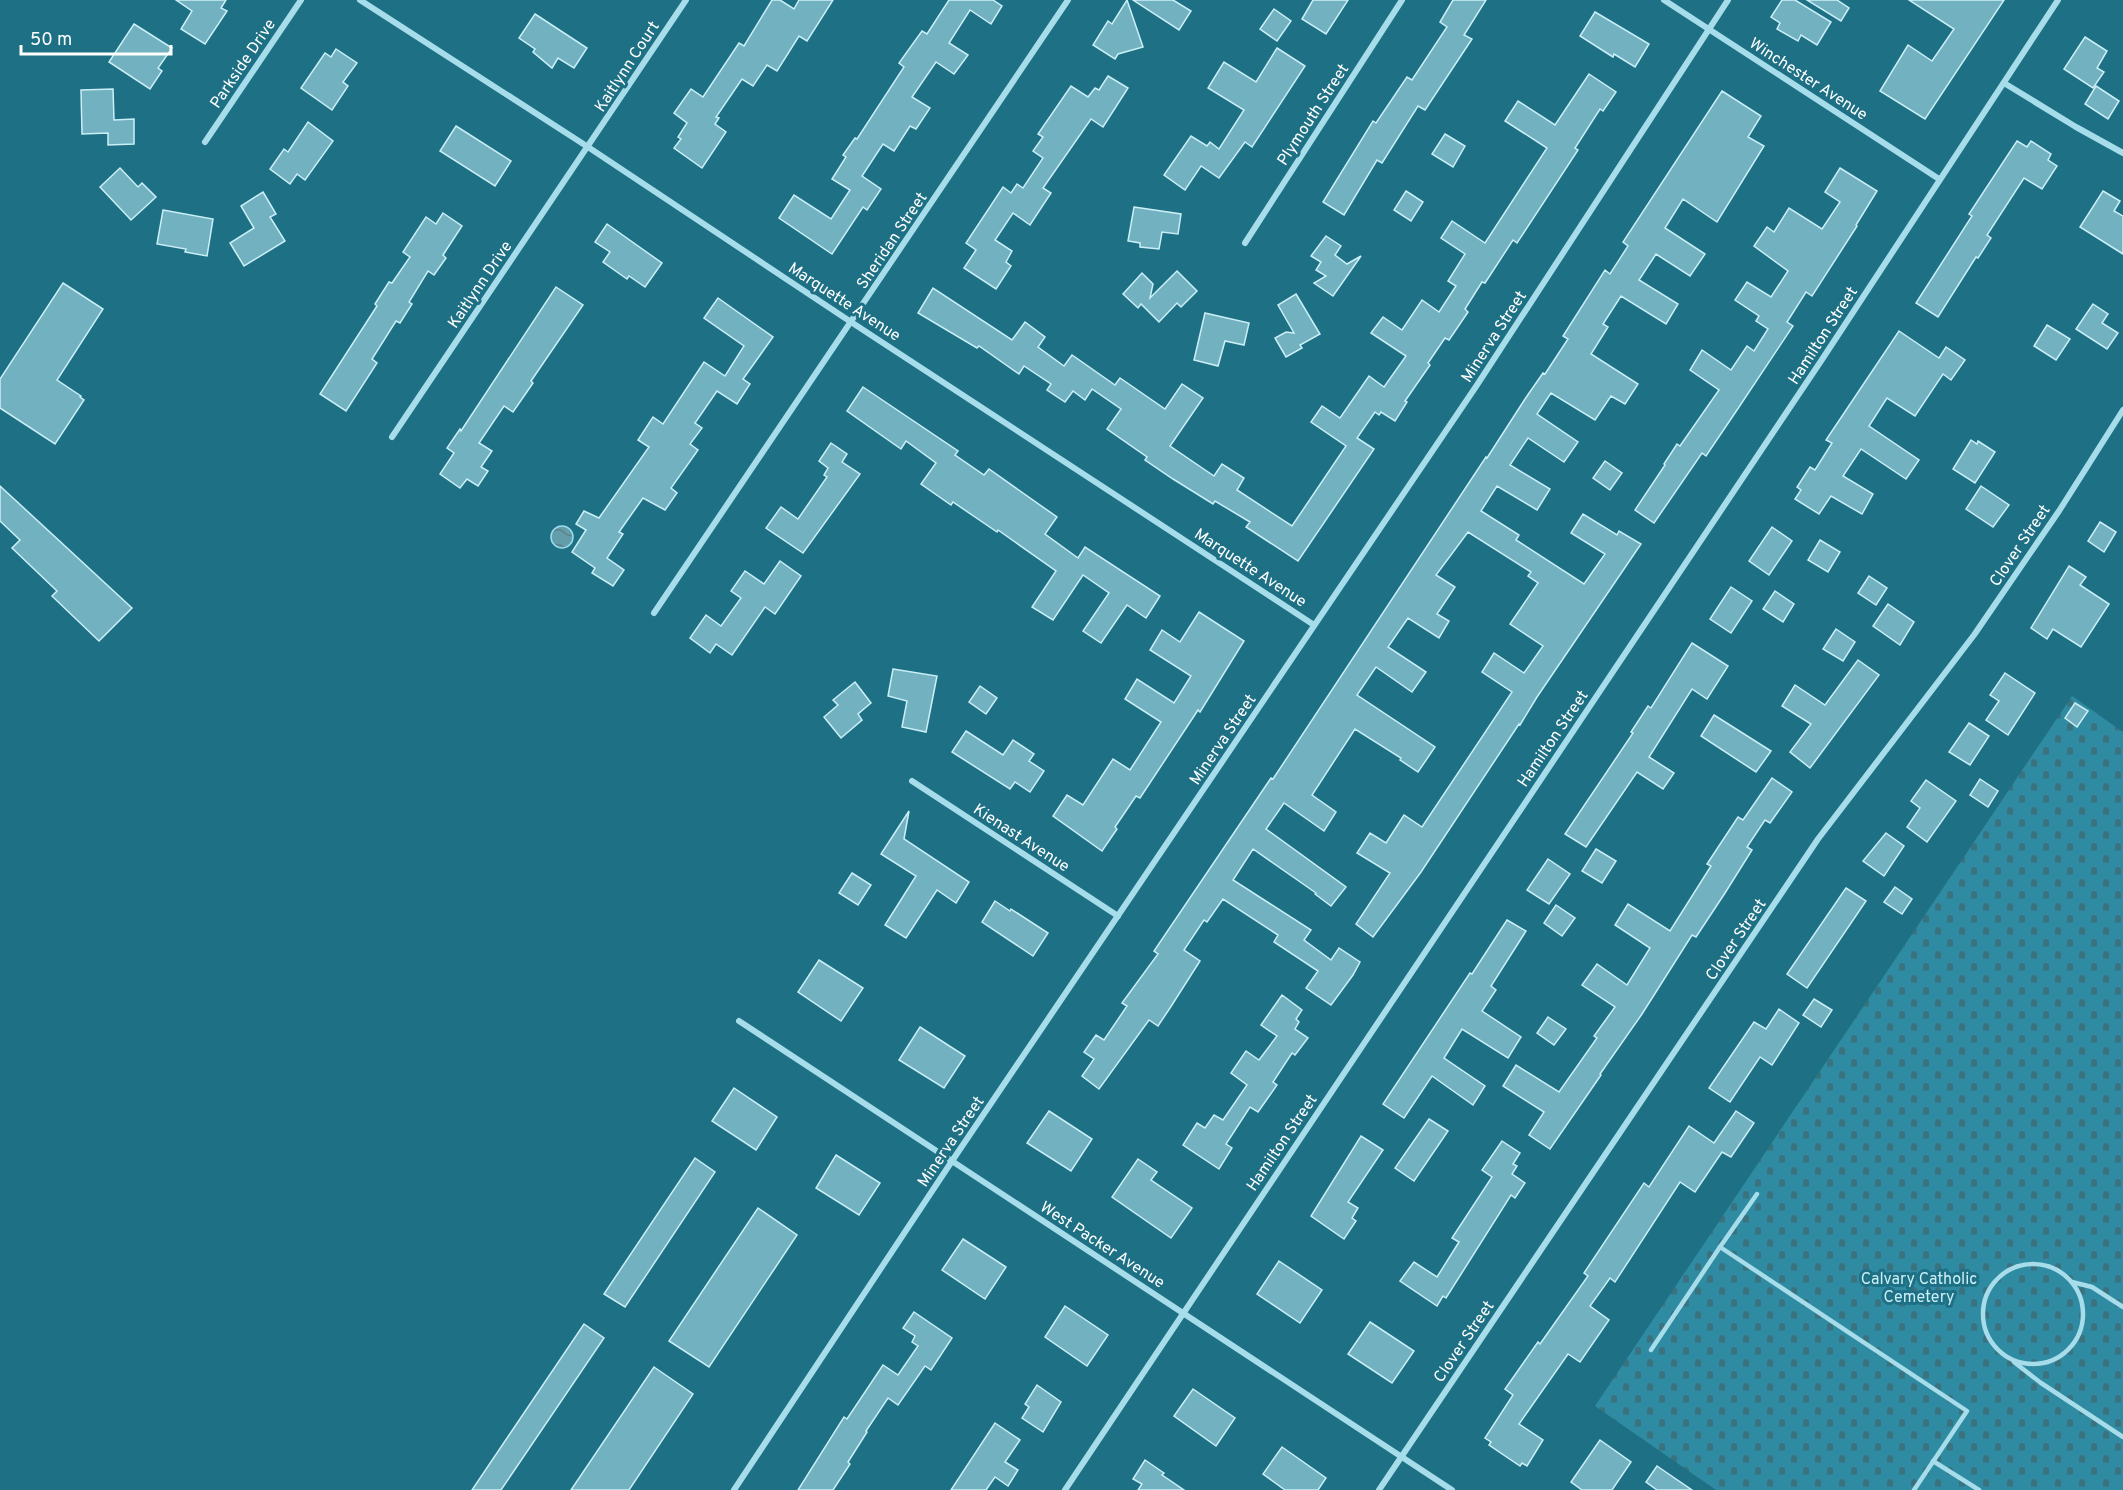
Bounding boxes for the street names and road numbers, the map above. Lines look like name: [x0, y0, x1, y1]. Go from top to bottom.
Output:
street label: Parkside Drive: [206, 16, 281, 113]
street label: Kaitlynn Court: [591, 18, 664, 116]
street label: Winchester Avenue: [1745, 34, 1871, 125]
street label: Plymouth Street: [1273, 61, 1354, 170]
street label: Sheridan Street: [853, 189, 932, 293]
street label: Kaitlynn Drive: [444, 238, 517, 333]
street label: Marquette Avenue: [784, 259, 904, 347]
street label: Hamilton Street: [1785, 283, 1863, 389]
street label: Minerva Street: [1458, 287, 1532, 387]
street label: Clover Street: [1986, 501, 2055, 591]
street label: Marquette Avenue: [1190, 525, 1310, 613]
street label: Hamilton Street: [1514, 687, 1593, 791]
street label: Minerva Street: [1186, 691, 1261, 789]
street label: Kienast Avenue: [969, 800, 1073, 877]
street label: Clover Street: [1702, 895, 1771, 985]
street label: Hamilton Street: [1243, 1091, 1322, 1195]
street label: Minerva Street: [914, 1093, 989, 1191]
street label: West Packer Avenue: [1036, 1198, 1168, 1293]
street label: Clover Street: [1430, 1297, 1499, 1387]

